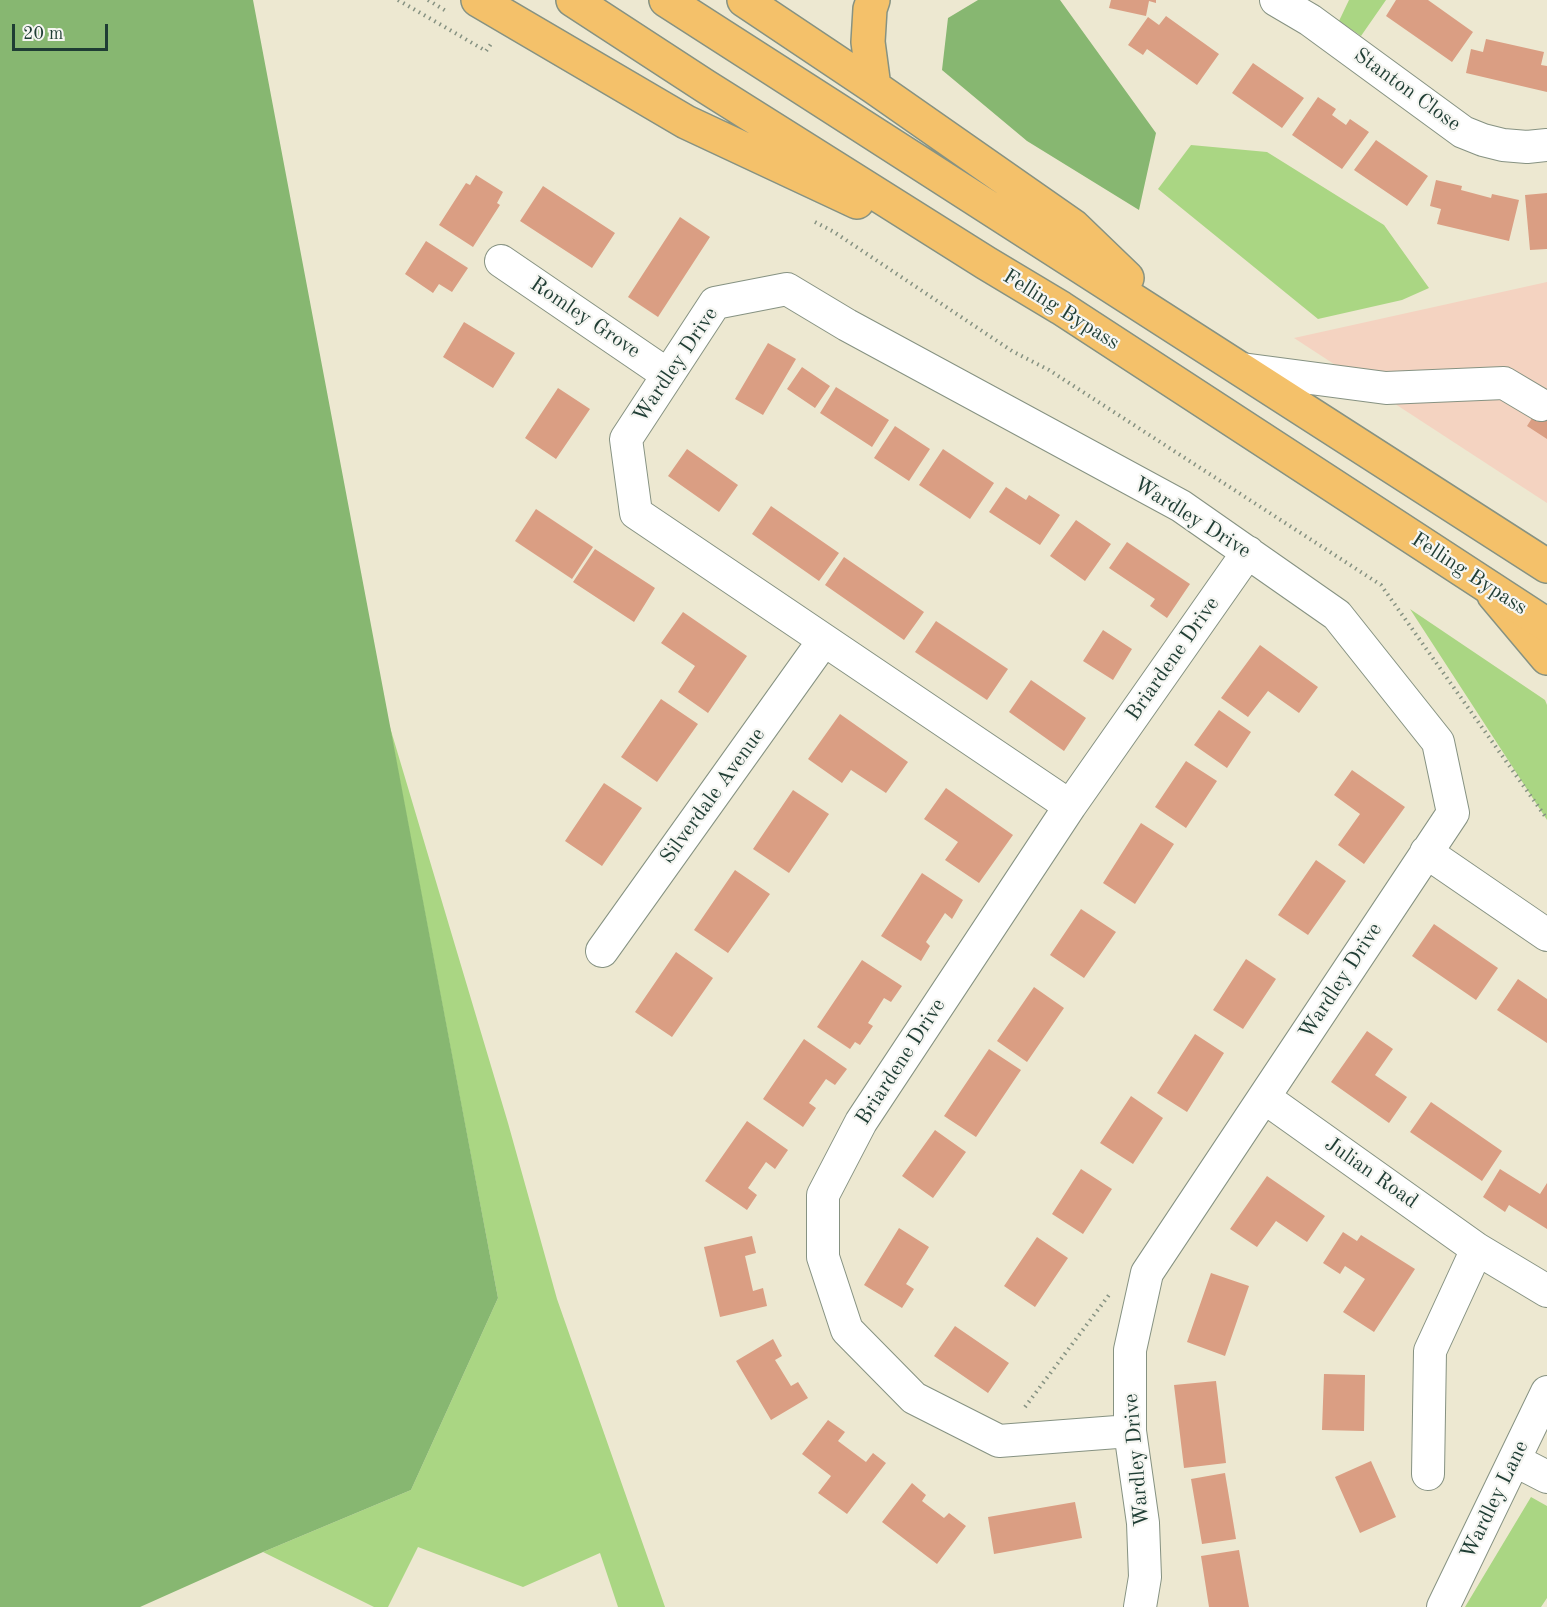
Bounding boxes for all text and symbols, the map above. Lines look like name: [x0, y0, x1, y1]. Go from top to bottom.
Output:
scale bar: [15, 12, 111, 50]
text: 20 m: [23, 25, 63, 43]
street label: Stanton Close: [1349, 43, 1465, 137]
street label: Felling Bypass: [998, 264, 1124, 356]
street label: Romley Grove: [525, 272, 645, 364]
street label: Wardley Drive: [628, 303, 724, 427]
street label: Wardley Drive: [1129, 472, 1255, 564]
street label: Felling Bypass: [1406, 527, 1532, 621]
street label: Briardene Drive: [1121, 592, 1225, 726]
street label: Silverdale Avenue: [655, 723, 771, 869]
street label: Wardley Drive: [1294, 918, 1388, 1044]
street label: Briardene Drive: [851, 994, 951, 1130]
street label: Julian Road: [1319, 1132, 1423, 1214]
street label: Wardley Drive: [1119, 1392, 1155, 1528]
street label: Wardley Lane: [1456, 1437, 1534, 1563]

